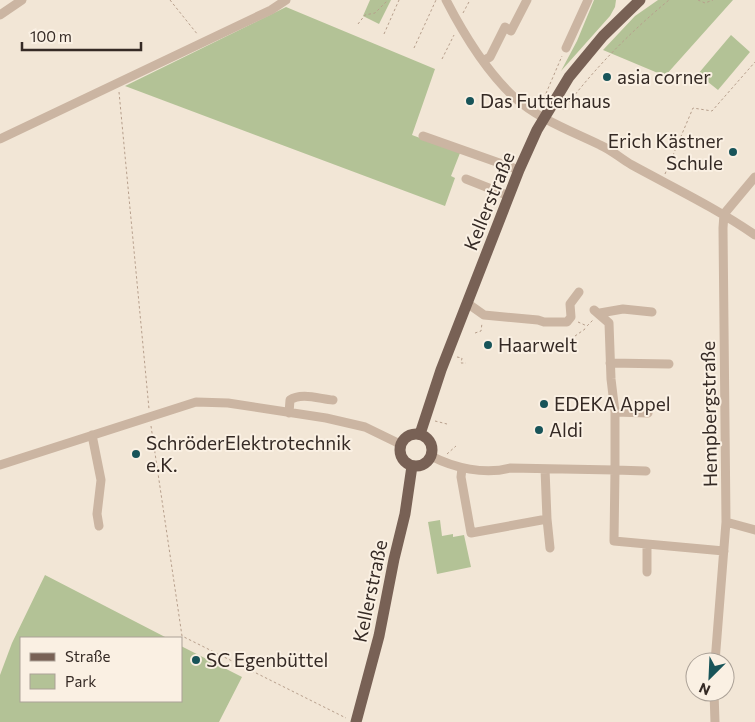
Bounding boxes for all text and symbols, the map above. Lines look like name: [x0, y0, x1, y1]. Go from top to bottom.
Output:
scale bar: [22, 20, 141, 52]
text: 100 m: [30, 27, 72, 45]
place label: asia corner: [617, 65, 711, 88]
marker: asia corner: [601, 71, 613, 83]
place label: Das Futterhaus: [480, 89, 611, 112]
marker: Das Futterhaus: [464, 95, 476, 107]
place label: Erich Kästner Schule: [608, 129, 723, 174]
marker: Erich Kästner Schule: [727, 146, 739, 158]
street label: Kellerstraße: [458, 148, 519, 253]
place label: Haarwelt: [498, 333, 577, 356]
marker: Haarwelt: [482, 339, 494, 351]
street label: Hempbergstraße: [696, 341, 721, 487]
place label: EDEKA Appel: [554, 392, 670, 415]
marker: EDEKA Appel: [538, 398, 550, 410]
place label: Aldi: [549, 418, 583, 441]
marker: Aldi: [533, 424, 545, 436]
place label: SchröderElektrotechnik e.K.: [146, 431, 351, 476]
marker: SchröderElektrotechnik e.K.: [130, 448, 142, 460]
street label: Kellerstraße: [347, 537, 392, 644]
legend: [20, 637, 182, 702]
text: Straße: [65, 647, 111, 665]
place label: SC Egenbüttel: [206, 648, 328, 671]
north arrow: [685, 652, 735, 702]
marker: SC Egenbüttel: [190, 654, 202, 666]
text: Park: [65, 672, 96, 690]
text: N: [696, 679, 713, 699]

